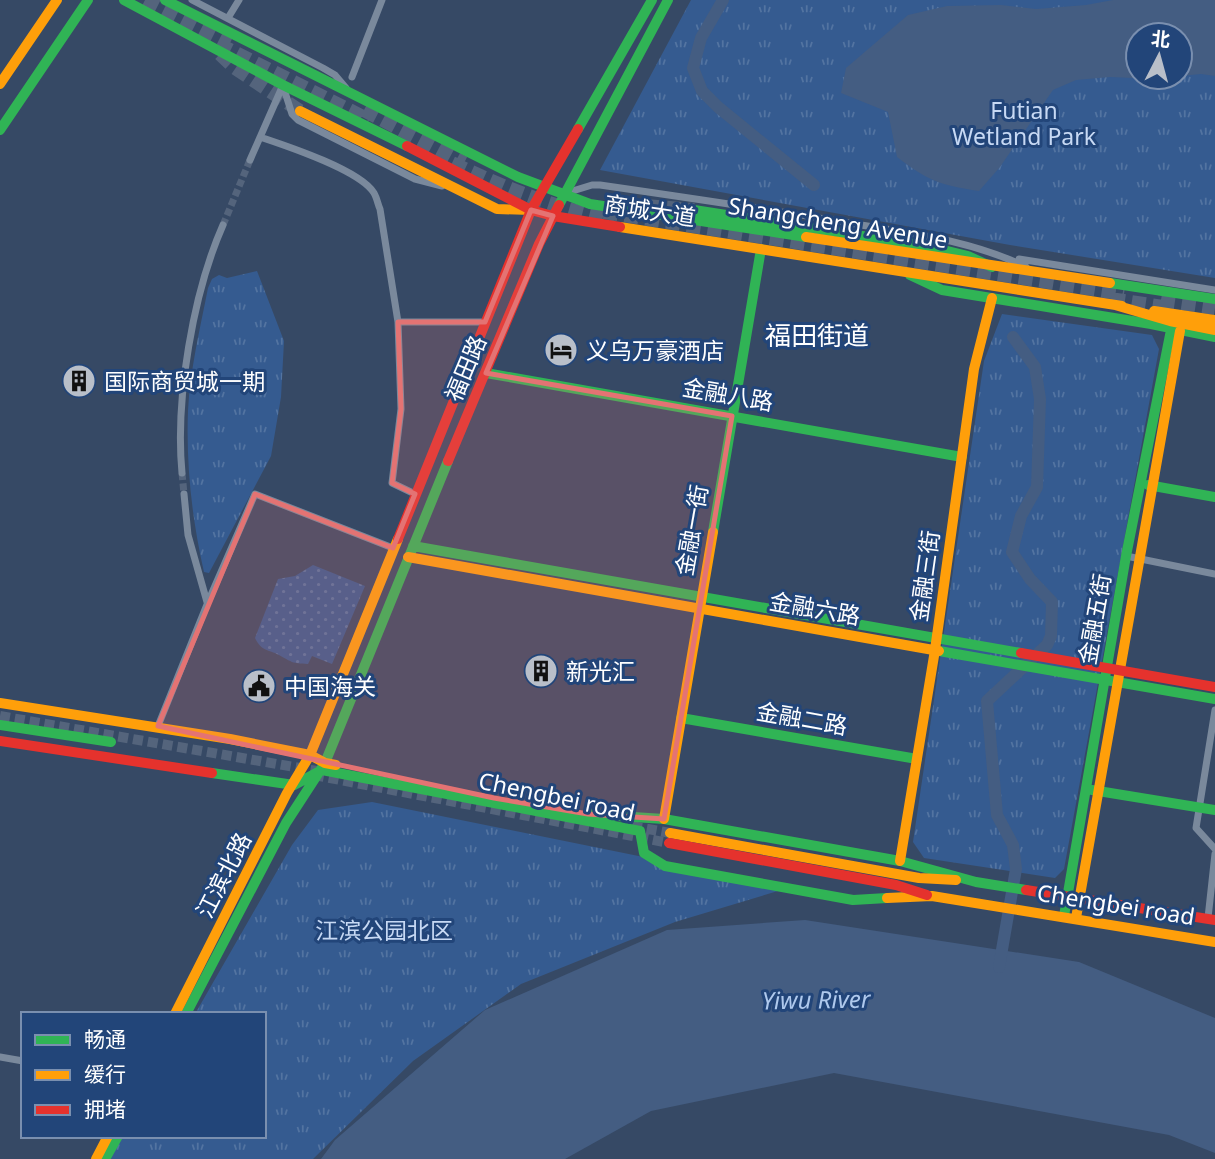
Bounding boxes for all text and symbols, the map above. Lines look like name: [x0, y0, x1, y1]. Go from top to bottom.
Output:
north arrow: [1124, 21, 1194, 91]
text: 北: [1150, 25, 1172, 53]
park label: Futian Wetland Park: [952, 94, 1097, 152]
street label: 商城大道: [602, 187, 698, 233]
street label: Shangcheng Avenue: [726, 189, 950, 255]
district label: 福田街道: [765, 317, 869, 353]
street label: 福田路: [437, 330, 493, 406]
hotel icon: 义乌万豪酒店: [542, 331, 580, 369]
place label: 义乌万豪酒店: [586, 334, 724, 366]
building icon: 国际商贸城一期: [60, 362, 98, 400]
place label: 国际商贸城一期: [104, 365, 265, 397]
street label: 金融八路: [680, 370, 776, 418]
street label: 金融一街: [667, 482, 715, 578]
street label: 金融三街: [902, 528, 946, 624]
street label: 金融五街: [1070, 571, 1118, 667]
street label: 金融六路: [767, 584, 863, 632]
building icon: 新光汇: [522, 652, 560, 690]
place label: 新光汇: [566, 655, 635, 687]
public building icon: 中国海关: [240, 667, 278, 705]
place label: 中国海关: [284, 670, 376, 702]
street label: 金融二路: [754, 694, 850, 742]
street label: Chengbei road: [476, 764, 638, 828]
street label: 江滨北路: [188, 827, 258, 923]
street label: Chengbei road: [1035, 876, 1197, 932]
park label: 江滨公园北区: [315, 914, 453, 946]
water label: Yiwu River: [761, 982, 872, 1016]
legend: [21, 1012, 266, 1138]
text: 畅通: [84, 1025, 126, 1053]
text: 缓行: [84, 1060, 126, 1088]
text: 拥堵: [84, 1095, 126, 1123]

